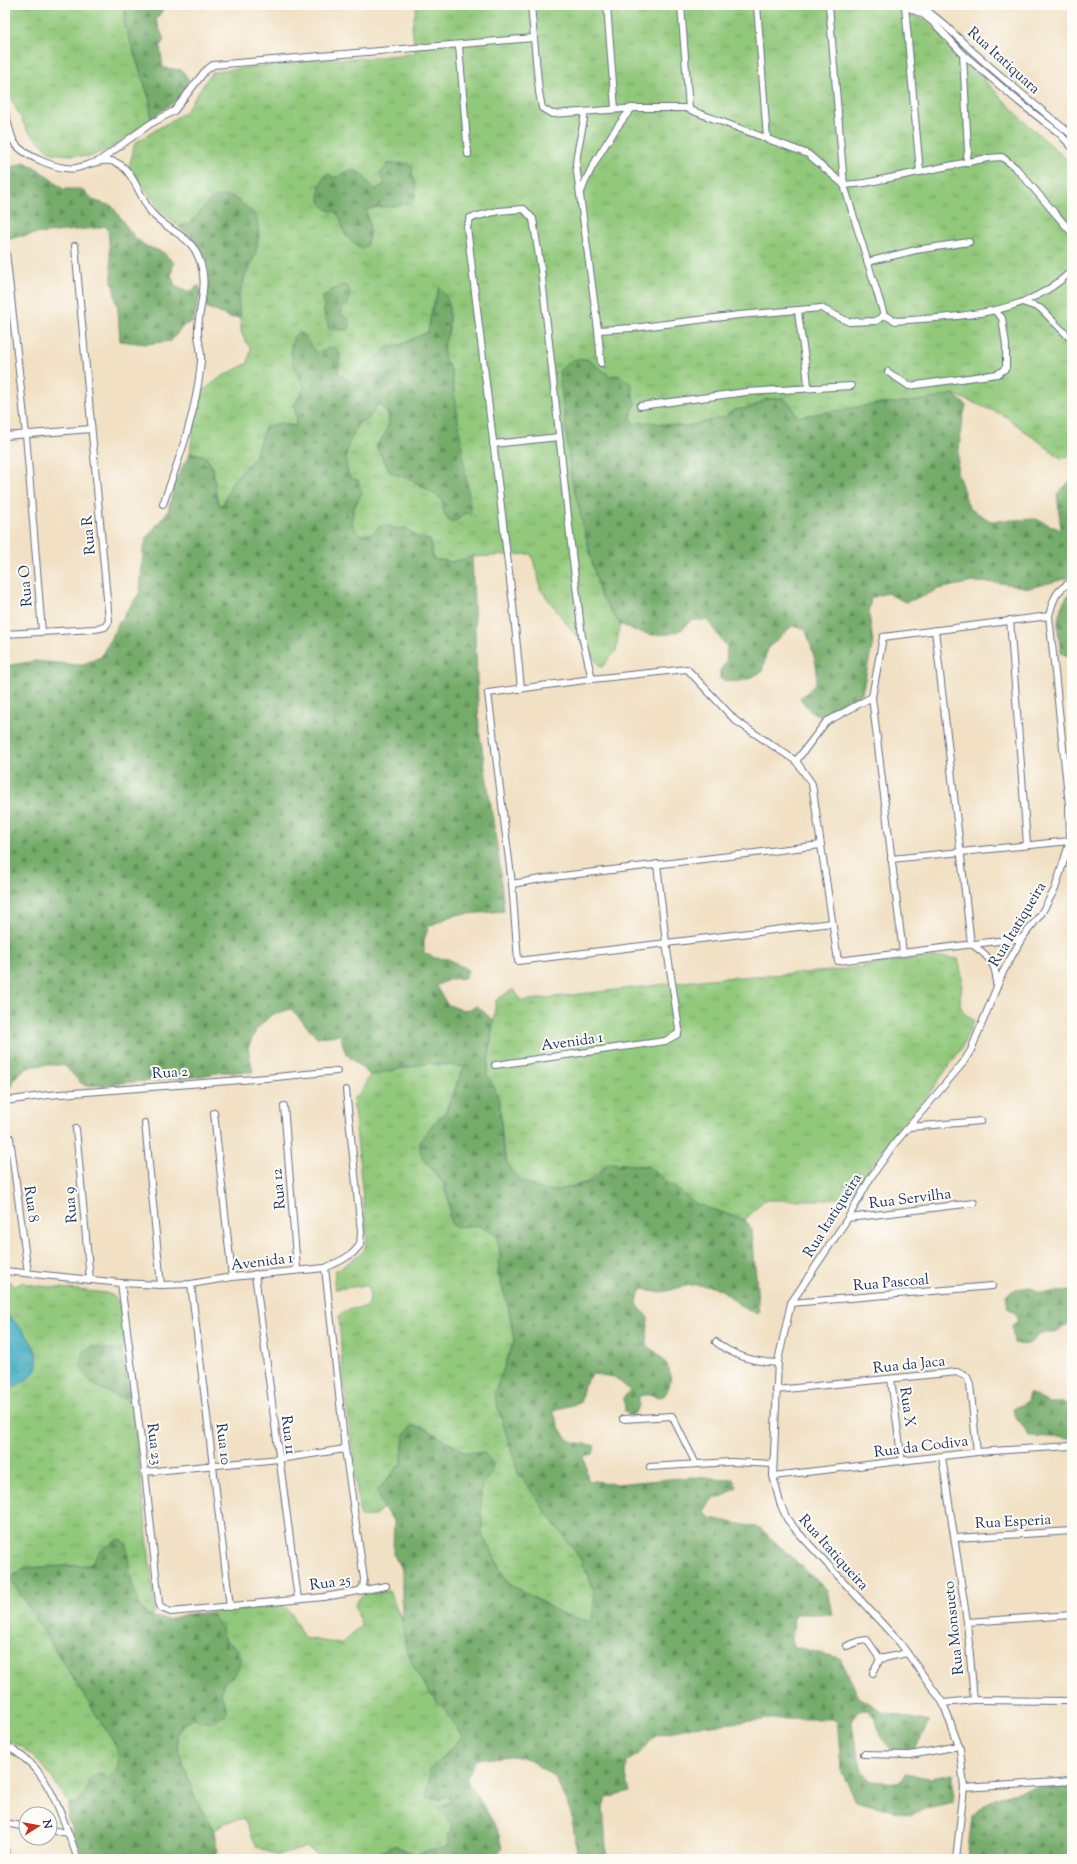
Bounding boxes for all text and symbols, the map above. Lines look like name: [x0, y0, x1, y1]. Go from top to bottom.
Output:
street label: Rua Itatiquara: [962, 23, 1044, 100]
street label: Rua R: [77, 514, 102, 556]
street label: Rua O: [15, 564, 38, 608]
street label: Rua Itatiqueira: [985, 878, 1052, 971]
street label: Avenida 1: [540, 1028, 605, 1057]
street label: Rua 2: [151, 1062, 189, 1085]
street label: Rua 12: [267, 1167, 292, 1210]
street label: Rua Itatiqueira: [799, 1170, 868, 1262]
street label: Rua Servilha: [868, 1184, 953, 1215]
street label: Rua 8: [18, 1185, 43, 1224]
street label: Rua 9: [59, 1186, 84, 1224]
street label: Avenida 1: [230, 1248, 294, 1277]
street label: Rua Pascoal: [852, 1270, 930, 1297]
street label: Rua da Jaca: [872, 1351, 946, 1380]
street label: Rua X: [893, 1386, 920, 1429]
street label: Rua 11: [275, 1414, 300, 1456]
street label: Rua 23: [141, 1422, 167, 1466]
street label: Rua 10: [210, 1422, 235, 1466]
street label: Rua da Codiva: [873, 1431, 970, 1464]
street label: Rua Itatiqueira: [793, 1510, 873, 1596]
street label: Rua Esperia: [975, 1510, 1052, 1535]
street label: Rua 25: [308, 1570, 352, 1597]
street label: Rua Monsueto: [939, 1580, 970, 1676]
north arrow: [18, 1806, 58, 1846]
text: N: [38, 1817, 56, 1830]

